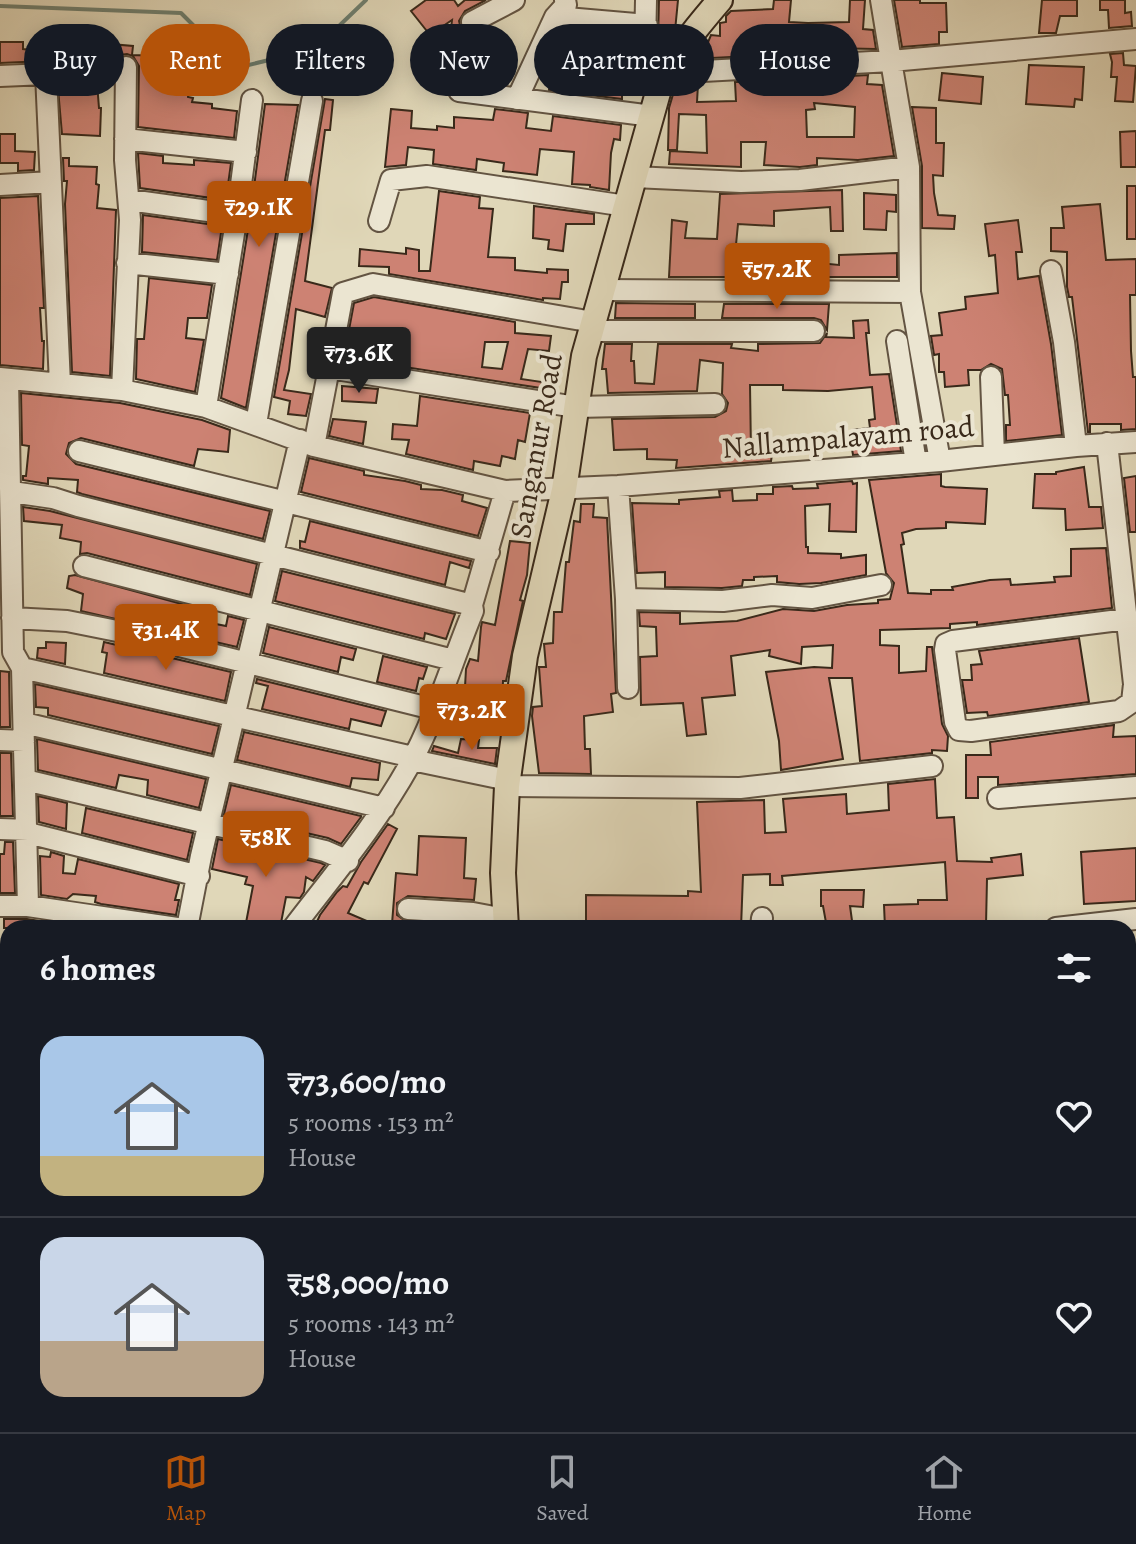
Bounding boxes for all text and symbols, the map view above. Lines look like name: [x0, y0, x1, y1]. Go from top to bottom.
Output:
chip: Buy: [24, 24, 124, 96]
chip: Rent: [140, 24, 250, 96]
chip: Filters: [266, 24, 394, 96]
chip: New: [410, 24, 518, 96]
chip: Apartment: [534, 24, 714, 96]
chip: House: [730, 24, 859, 96]
pin: ₹29.1K: [194, 181, 324, 249]
text: ₹29.1K: [225, 189, 293, 224]
pin: ₹57.2K: [712, 243, 842, 311]
text: ₹57.2K: [743, 251, 811, 286]
pin: ₹73.6K: [294, 327, 424, 395]
text: ₹73.6K: [325, 335, 393, 370]
street label: Sanganur Road: [500, 350, 572, 542]
street label: Nallampalayam road: [720, 406, 977, 468]
pin: ₹31.4K: [101, 604, 231, 672]
text: ₹31.4K: [133, 612, 199, 647]
pin: ₹73.2K: [407, 684, 537, 752]
text: ₹73.2K: [438, 692, 506, 727]
pin: ₹58K: [219, 811, 313, 879]
text: ₹58K: [241, 819, 291, 854]
text: 6 homes: [40, 945, 156, 992]
icon: filters: [1052, 946, 1096, 990]
text: ₹73,600/mo: [288, 1058, 446, 1105]
icon: home: [104, 1068, 200, 1164]
icon: heart: [1052, 1094, 1096, 1138]
text: 5 rooms · 153 m²: [288, 1105, 454, 1140]
text: House: [288, 1140, 356, 1175]
text: ₹58,000/mo: [288, 1259, 449, 1306]
icon: home: [104, 1269, 200, 1365]
icon: heart: [1052, 1295, 1096, 1339]
text: 5 rooms · 143 m²: [288, 1306, 454, 1341]
text: House: [288, 1341, 356, 1376]
tab: Map: [164, 1450, 208, 1528]
tab: Saved: [536, 1450, 588, 1528]
tab: Home: [917, 1450, 972, 1528]

